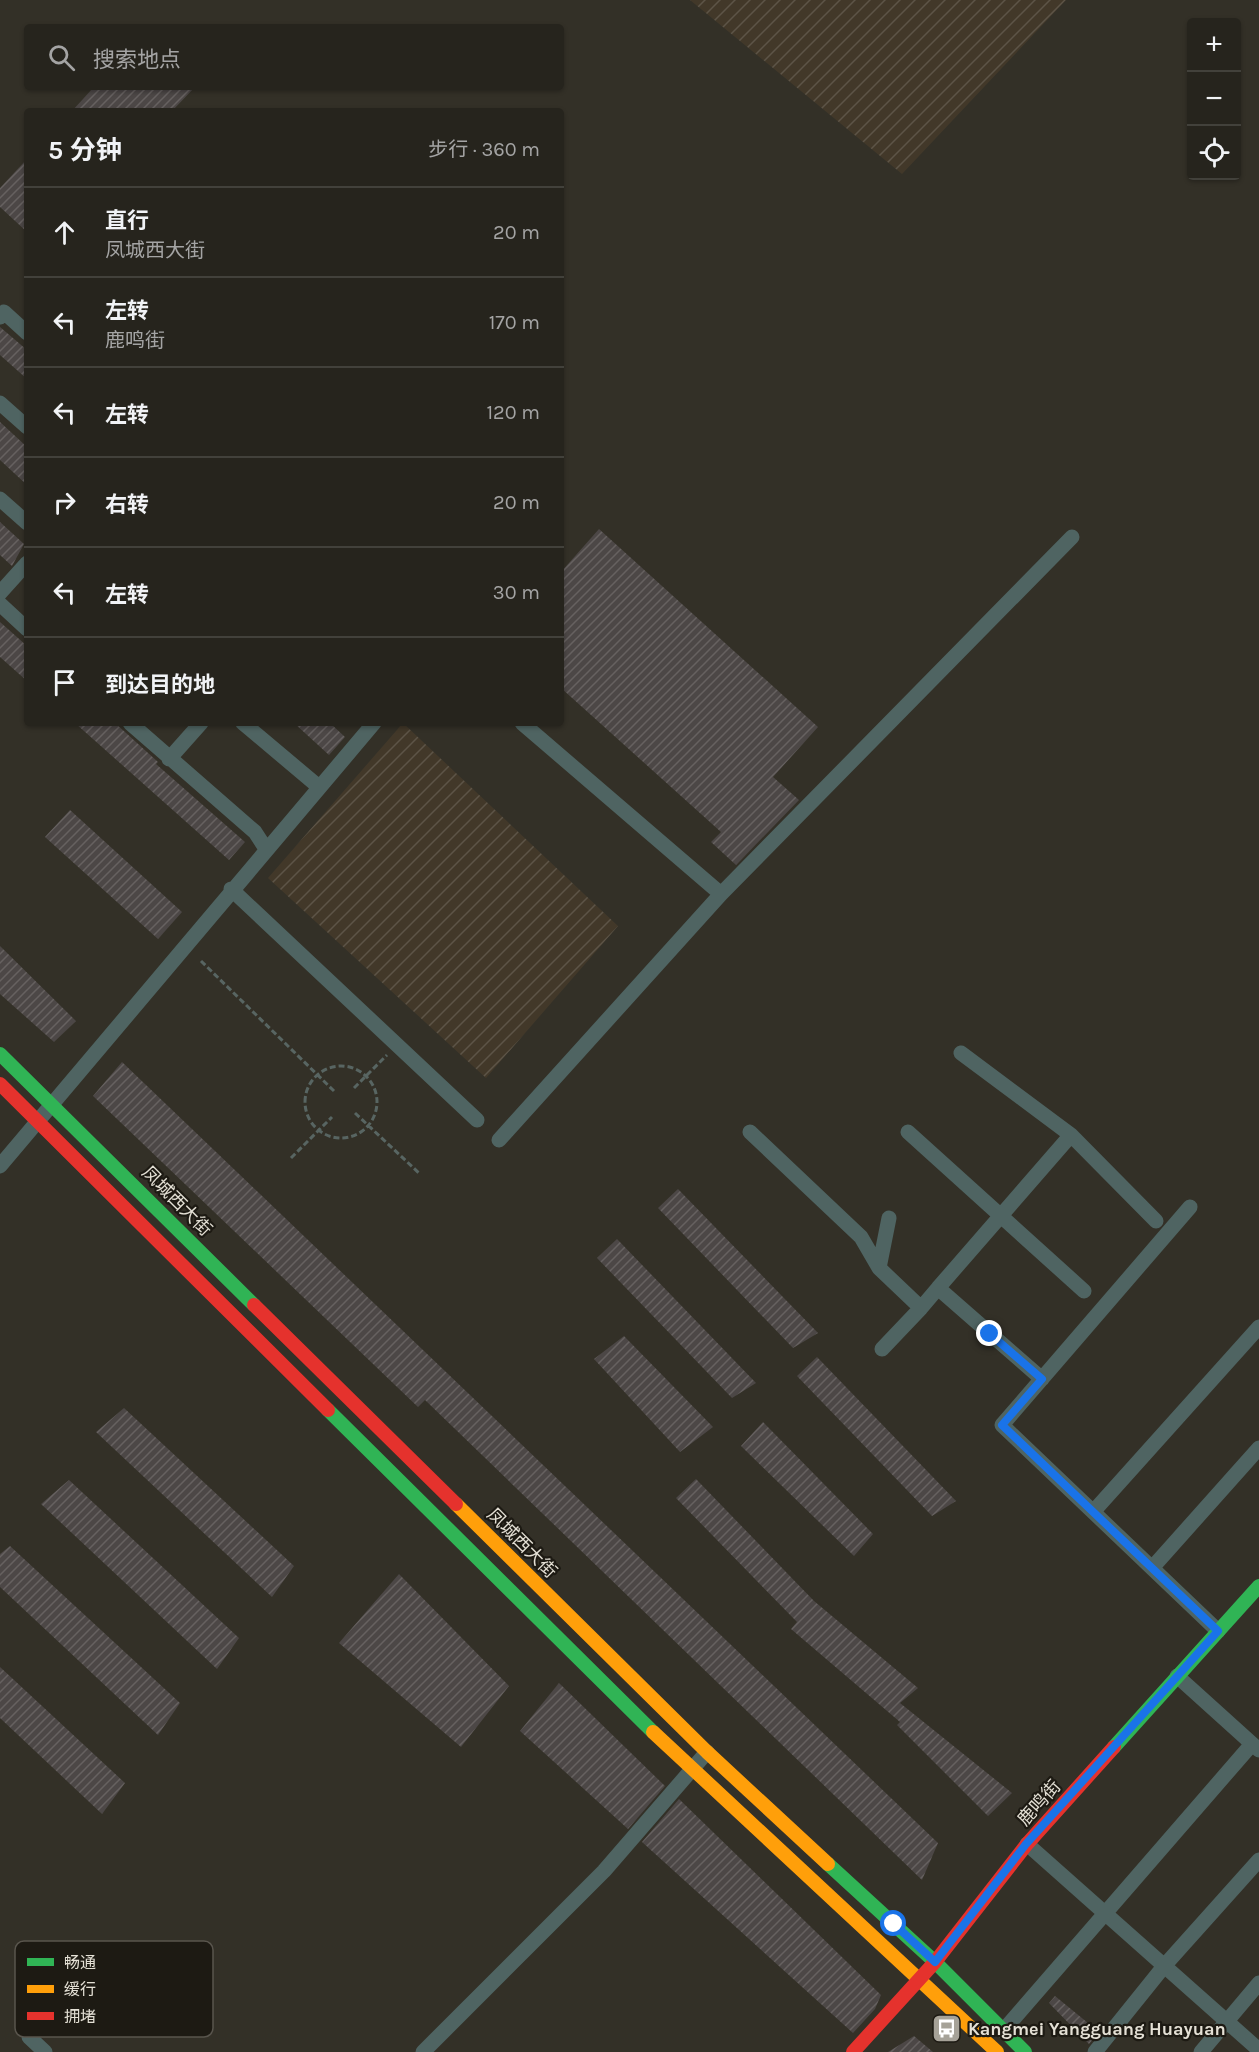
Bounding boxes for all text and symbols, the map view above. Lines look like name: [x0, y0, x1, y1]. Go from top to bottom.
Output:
map controls: [1187, 18, 1241, 180]
button: +: [1187, 18, 1241, 72]
search box: [24, 24, 564, 90]
icon: search: [45, 41, 78, 74]
text: 搜索地点: [93, 47, 181, 73]
button: −: [1187, 72, 1241, 126]
button: locate: [1187, 126, 1241, 180]
text: 5 分钟: [48, 135, 122, 166]
text: 步行 · 360 m: [428, 138, 540, 161]
text: 直行: [105, 208, 149, 234]
icon: ahead: [48, 216, 81, 249]
text: 20 m: [493, 221, 540, 244]
text: 凤城西大街: [105, 239, 205, 262]
text: 左转: [105, 298, 149, 324]
icon: left: [48, 306, 81, 339]
text: 170 m: [489, 311, 540, 334]
text: 鹿鸣街: [105, 329, 165, 352]
icon: left: [48, 396, 81, 429]
text: 120 m: [486, 401, 540, 424]
text: 左转: [105, 402, 149, 428]
icon: right: [48, 486, 81, 519]
text: 20 m: [493, 491, 540, 514]
text: 右转: [105, 492, 149, 518]
icon: left: [48, 576, 81, 609]
text: 30 m: [493, 581, 540, 604]
text: 左转: [105, 582, 149, 608]
icon: arrive: [48, 666, 81, 699]
text: 到达目的地: [105, 672, 215, 698]
street label: 凤城西大街: [137, 1161, 217, 1241]
route end: [976, 1320, 1002, 1346]
street label: 凤城西大街: [482, 1503, 562, 1583]
street label: 鹿鸣街: [1013, 1776, 1065, 1830]
route start: [880, 1910, 906, 1936]
legend: [15, 1941, 213, 2037]
text: 畅通: [64, 1953, 96, 1972]
text: 缓行: [64, 1980, 96, 1999]
text: 拥堵: [64, 2007, 96, 2026]
bus stop icon: Kangmei Yangguang Huayuan: [931, 2013, 963, 2045]
place label: Kangmei Yangguang Huayuan: [968, 2018, 1226, 2040]

